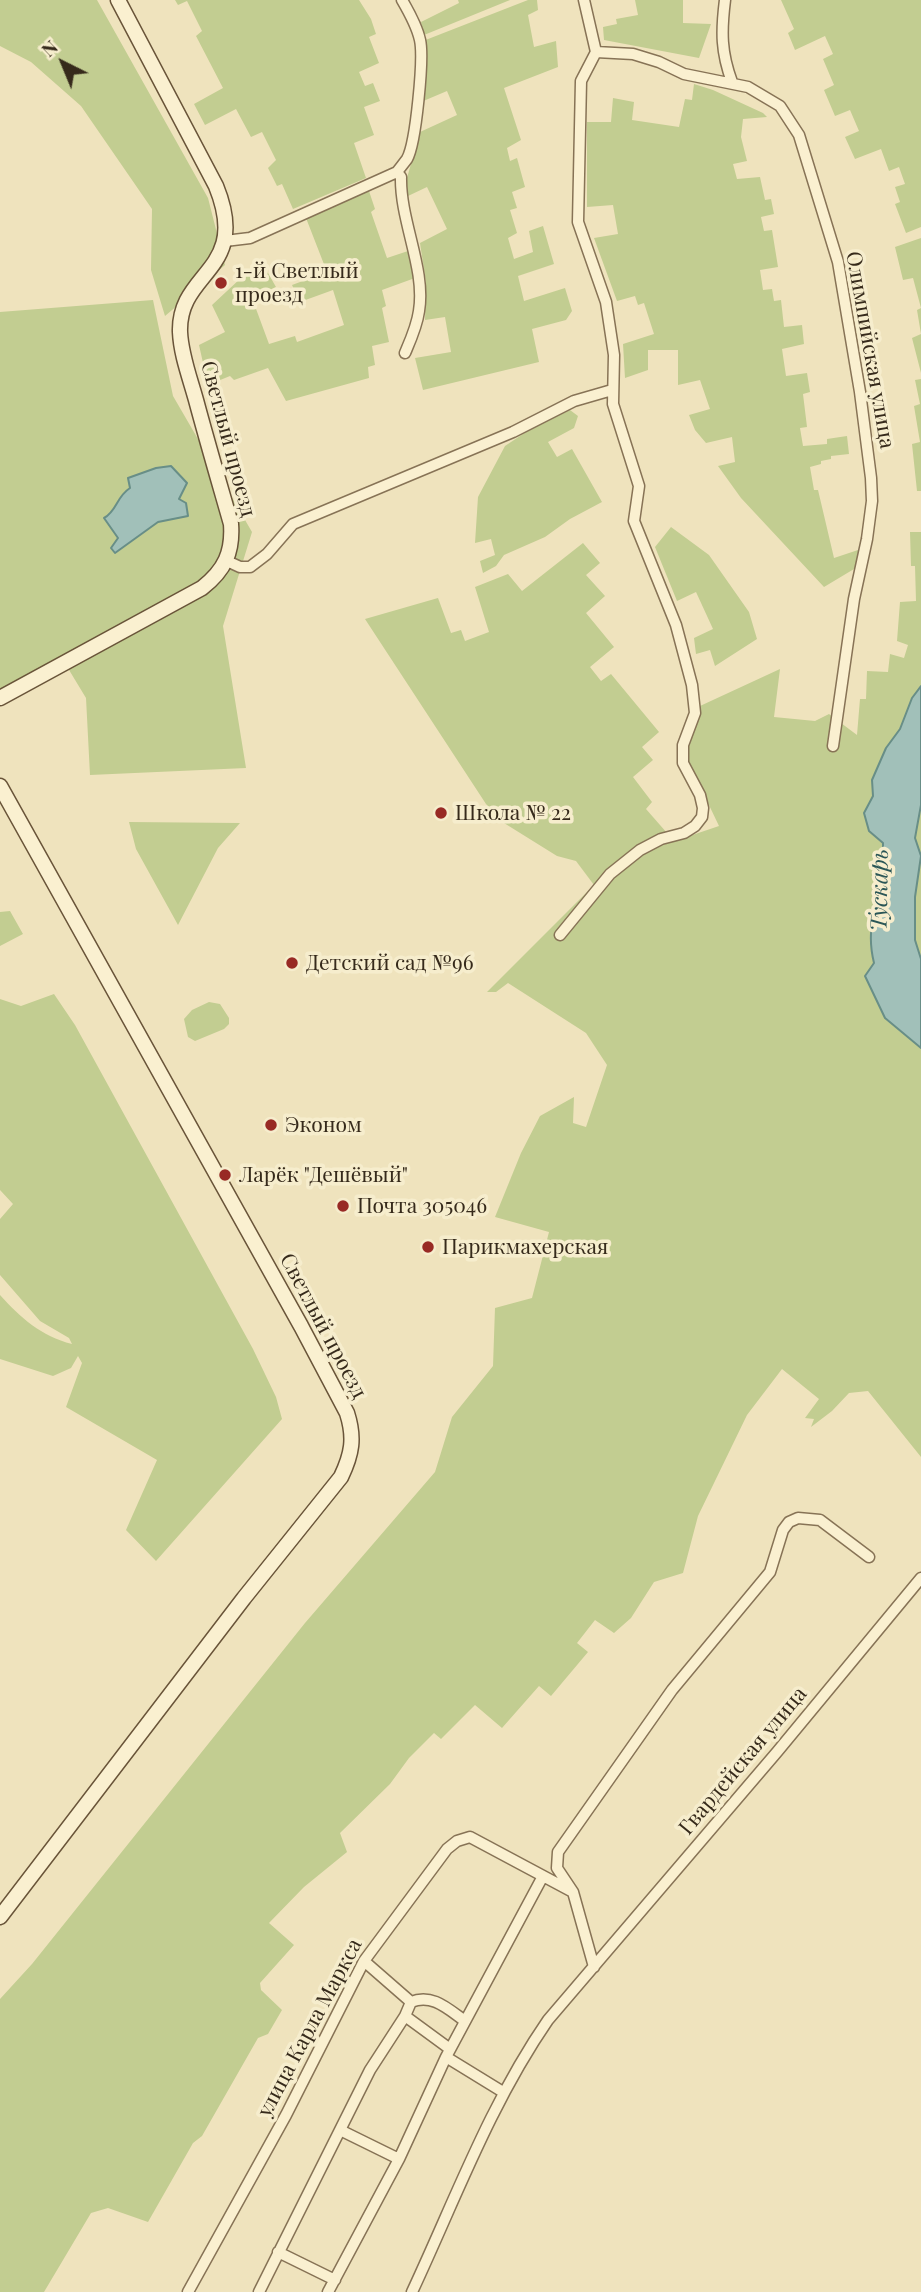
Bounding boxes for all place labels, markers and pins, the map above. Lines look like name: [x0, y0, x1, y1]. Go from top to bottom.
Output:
place label: 1-й Светлый проезд: [235, 258, 359, 308]
marker: 1-й Светлый проезд: [213, 275, 229, 291]
place label: Школа № 22: [455, 800, 571, 826]
marker: Школа № 22: [433, 805, 449, 821]
place label: Детский сад №96: [306, 950, 474, 976]
marker: Детский сад №96: [284, 955, 300, 971]
place label: Эконом: [285, 1112, 362, 1138]
marker: Эконом: [263, 1117, 279, 1133]
place label: Ларёк "Дешёвый": [239, 1162, 408, 1188]
marker: Ларёк "Дешёвый": [217, 1167, 233, 1183]
place label: Почта 305046: [357, 1193, 487, 1219]
marker: Почта 305046: [335, 1198, 351, 1214]
place label: Парикмахерская: [442, 1234, 608, 1260]
marker: Парикмахерская: [420, 1239, 436, 1255]

